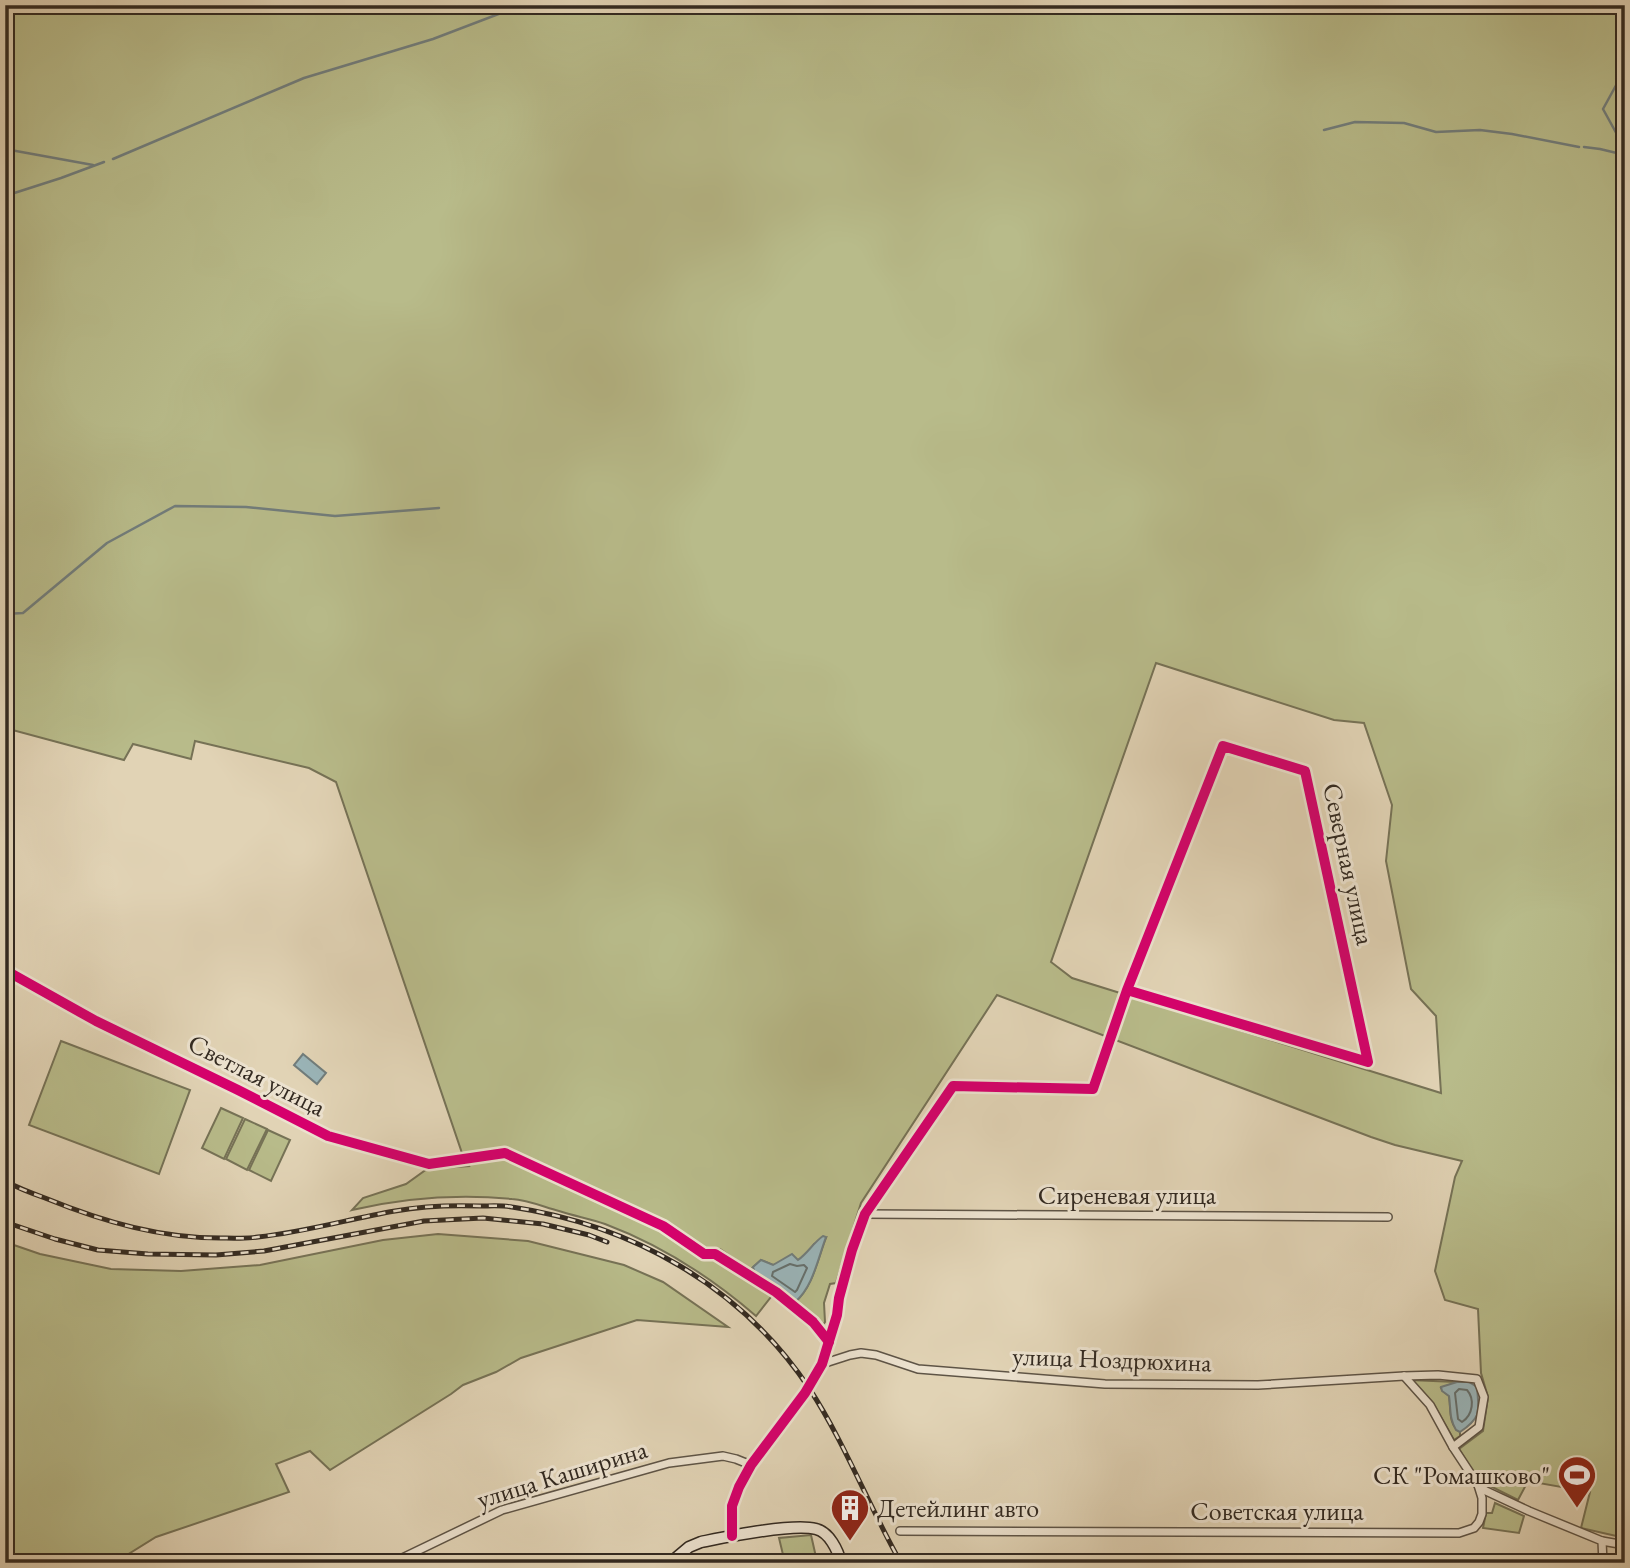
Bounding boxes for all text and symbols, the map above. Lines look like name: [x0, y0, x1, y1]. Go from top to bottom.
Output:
street label: Северная улица: [1315, 780, 1383, 949]
street label: Светлая улица: [182, 1026, 332, 1124]
street label: Сиреневая улица: [1038, 1178, 1217, 1212]
street label: улица Ноздрюхина: [1012, 1339, 1213, 1379]
street label: улица Каширина: [473, 1432, 652, 1516]
sports icon: СК "Ромашково": [1556, 1454, 1598, 1509]
place label: СК "Ромашково": [1373, 1458, 1550, 1492]
building icon: Детейлинг авто: [829, 1487, 871, 1542]
place label: Детейлинг авто: [877, 1491, 1039, 1525]
street label: Советская улица: [1190, 1494, 1364, 1528]

